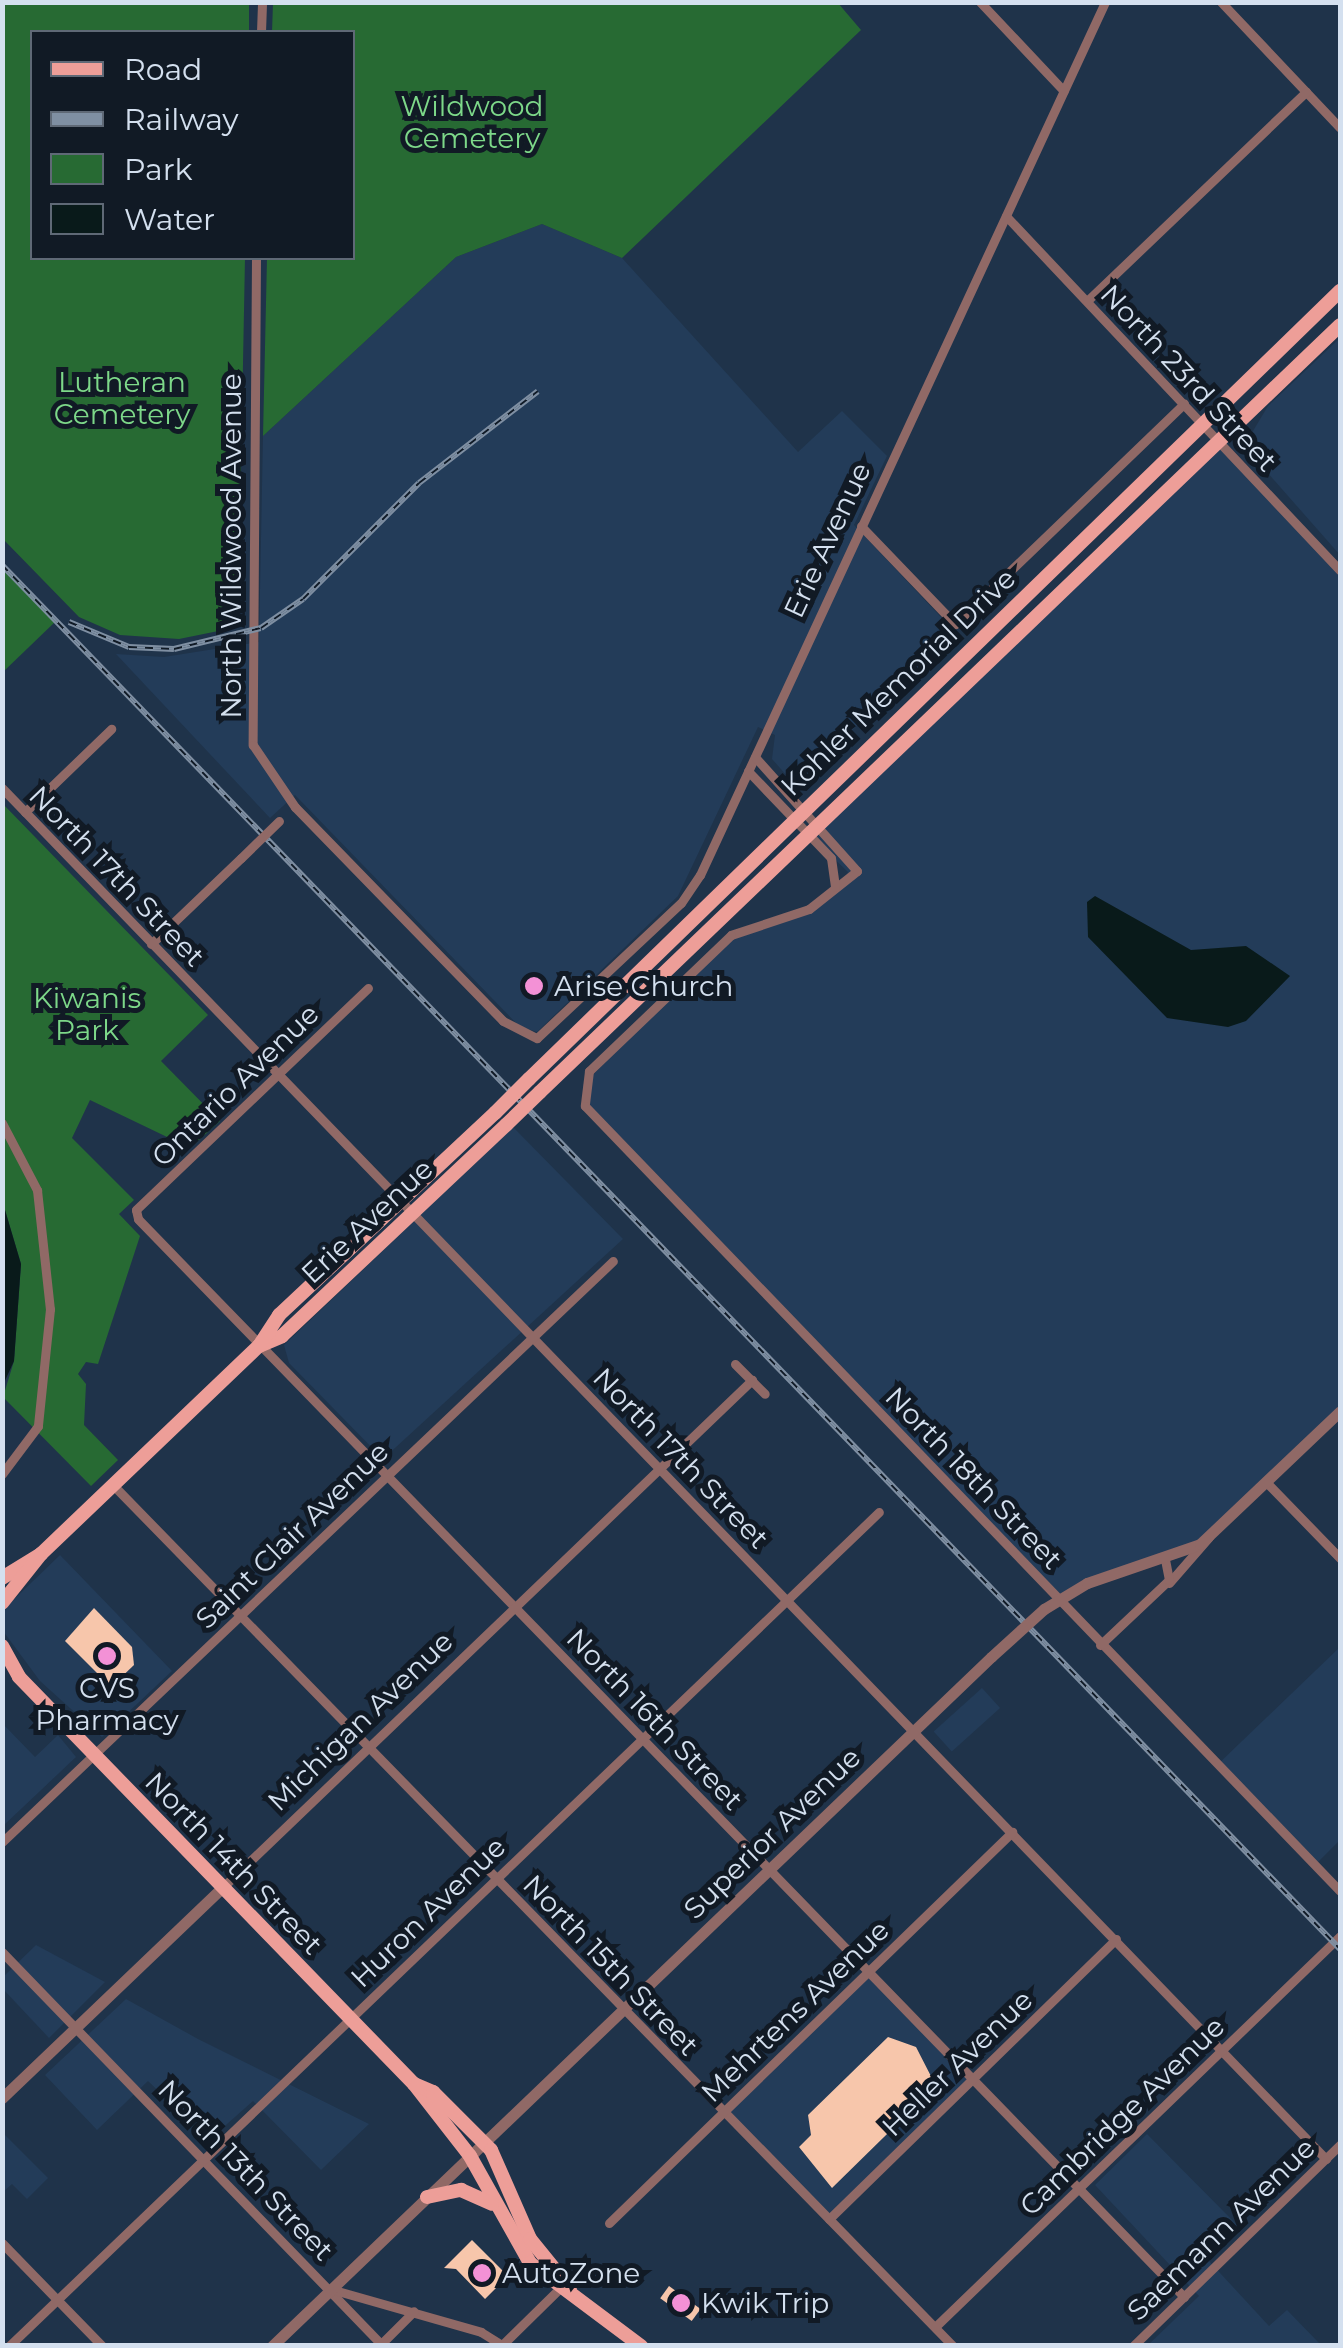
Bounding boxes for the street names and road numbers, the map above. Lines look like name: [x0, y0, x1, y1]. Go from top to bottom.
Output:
street label: North 23rd Street: [1094, 278, 1284, 478]
street label: North Wildwood Avenue: [214, 373, 248, 719]
street label: Erie Avenue: [776, 457, 878, 623]
street label: Kohler Memorial Drive: [774, 561, 1022, 803]
street label: North 17th Street: [22, 779, 212, 973]
street label: Ontario Avenue: [145, 997, 325, 1173]
street label: Erie Avenue: [294, 1152, 440, 1290]
street label: North 17th Street: [586, 1361, 776, 1555]
street label: North 18th Street: [879, 1380, 1069, 1576]
street label: Saint Clair Avenue: [189, 1434, 395, 1636]
street label: North 16th Street: [560, 1621, 750, 1817]
street label: Michigan Avenue: [261, 1624, 459, 1818]
street label: Superior Avenue: [677, 1740, 867, 1926]
street label: North 14th Street: [138, 1765, 330, 1961]
street label: Huron Avenue: [344, 1830, 512, 1994]
street label: North 15th Street: [516, 1868, 706, 2062]
street label: Mehrtens Avenue: [694, 1913, 896, 2109]
street label: Heller Avenue: [875, 1983, 1039, 2143]
street label: Cambridge Avenue: [1013, 2010, 1231, 2222]
street label: North 13th Street: [151, 2073, 341, 2267]
street label: Saemann Avenue: [1120, 2131, 1322, 2327]

